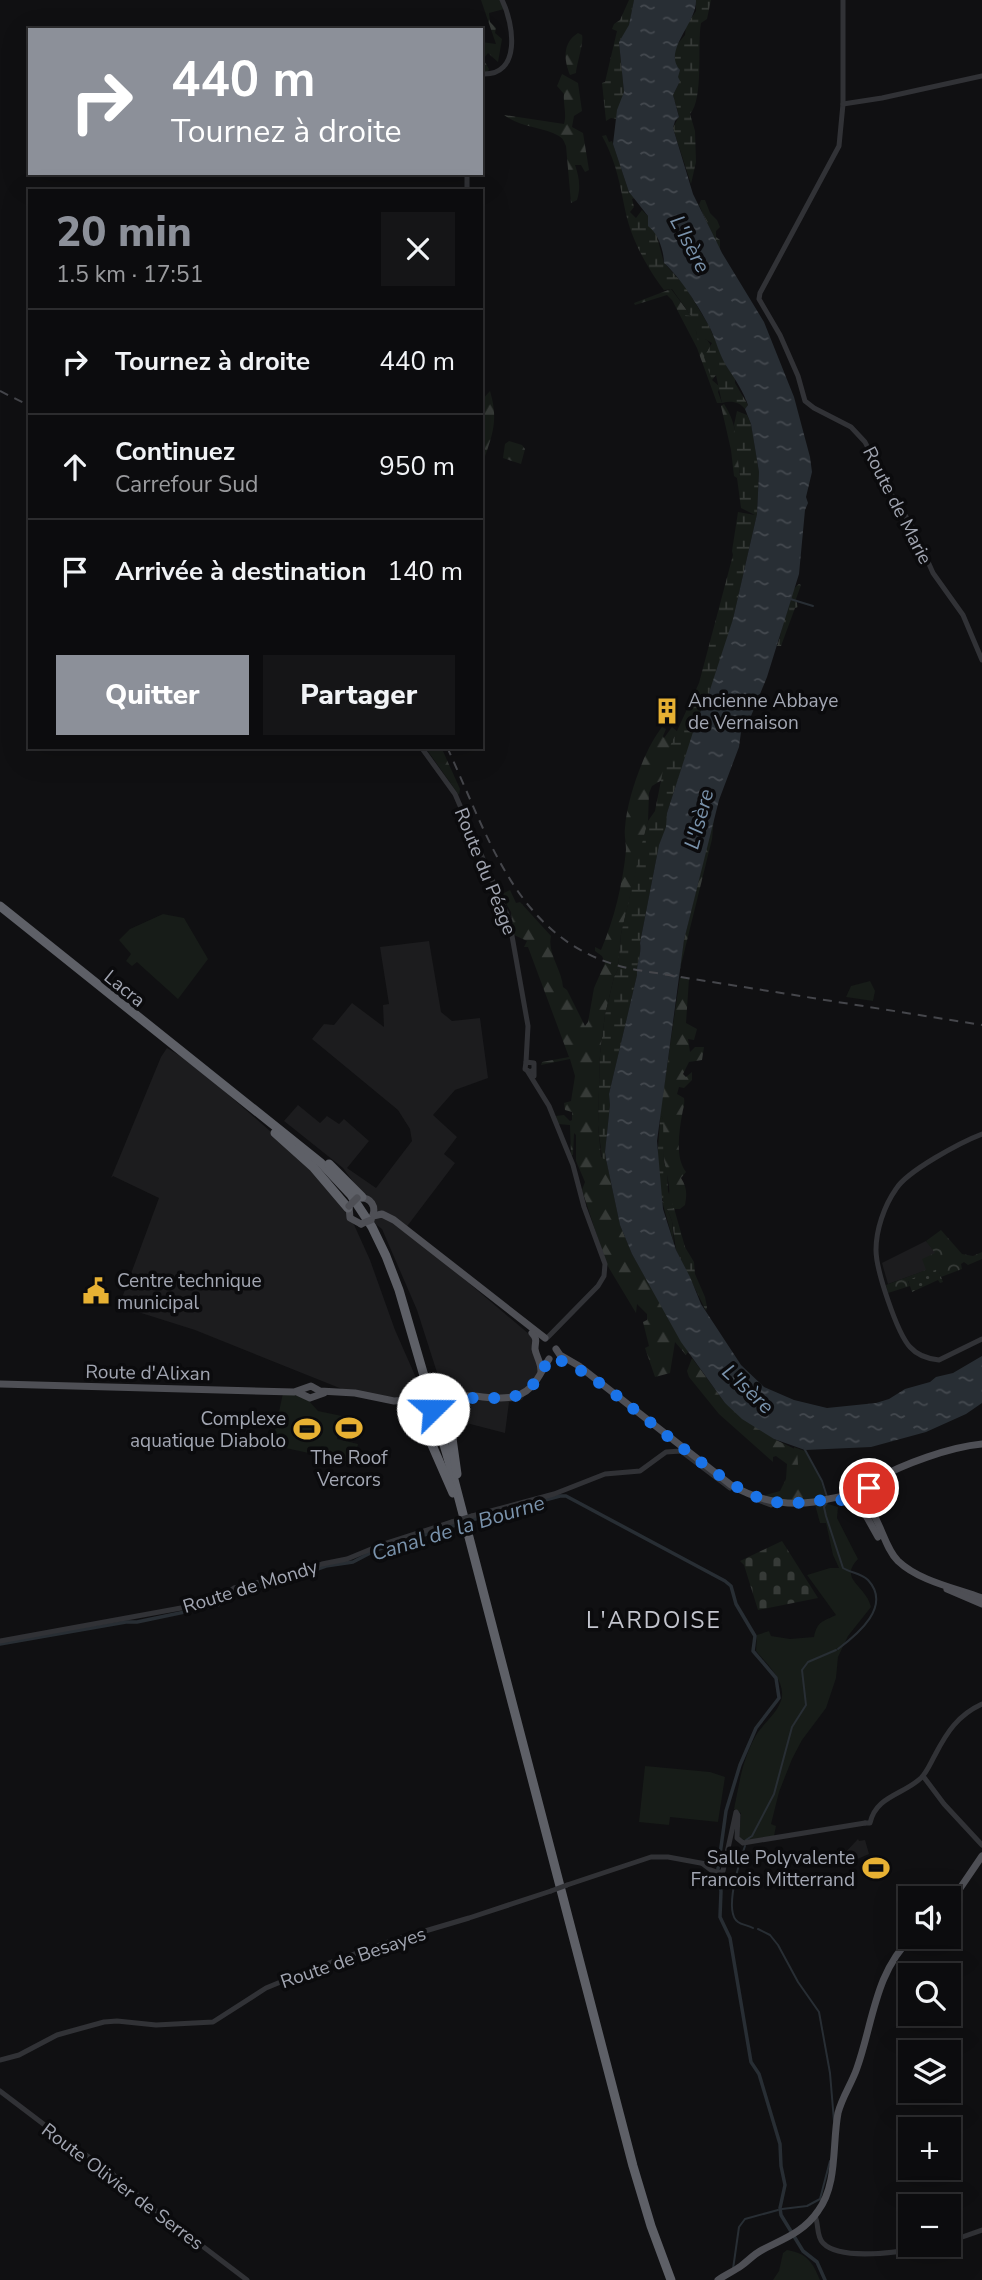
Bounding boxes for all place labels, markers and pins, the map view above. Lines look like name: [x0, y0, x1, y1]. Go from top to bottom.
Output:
place label: Ancienne Abbaye de Vernaison: [688, 688, 838, 736]
building icon: Ancienne Abbaye de Vernaison: [652, 696, 682, 726]
place label: Centre technique municipal: [117, 1268, 262, 1316]
public building icon: Centre technique municipal: [81, 1276, 111, 1306]
place label: Complexe aquatique Diabolo: [130, 1406, 286, 1454]
sports icon: The Roof Vercors: [334, 1413, 364, 1443]
sports icon: Complexe aquatique Diabolo: [292, 1414, 322, 1444]
place label: The Roof Vercors: [310, 1445, 388, 1493]
pin: [839, 1458, 899, 1518]
place label: Salle Polyvalente Francois Mitterrand: [690, 1845, 855, 1893]
sports icon: Salle Polyvalente Francois Mitterrand: [861, 1853, 891, 1883]

